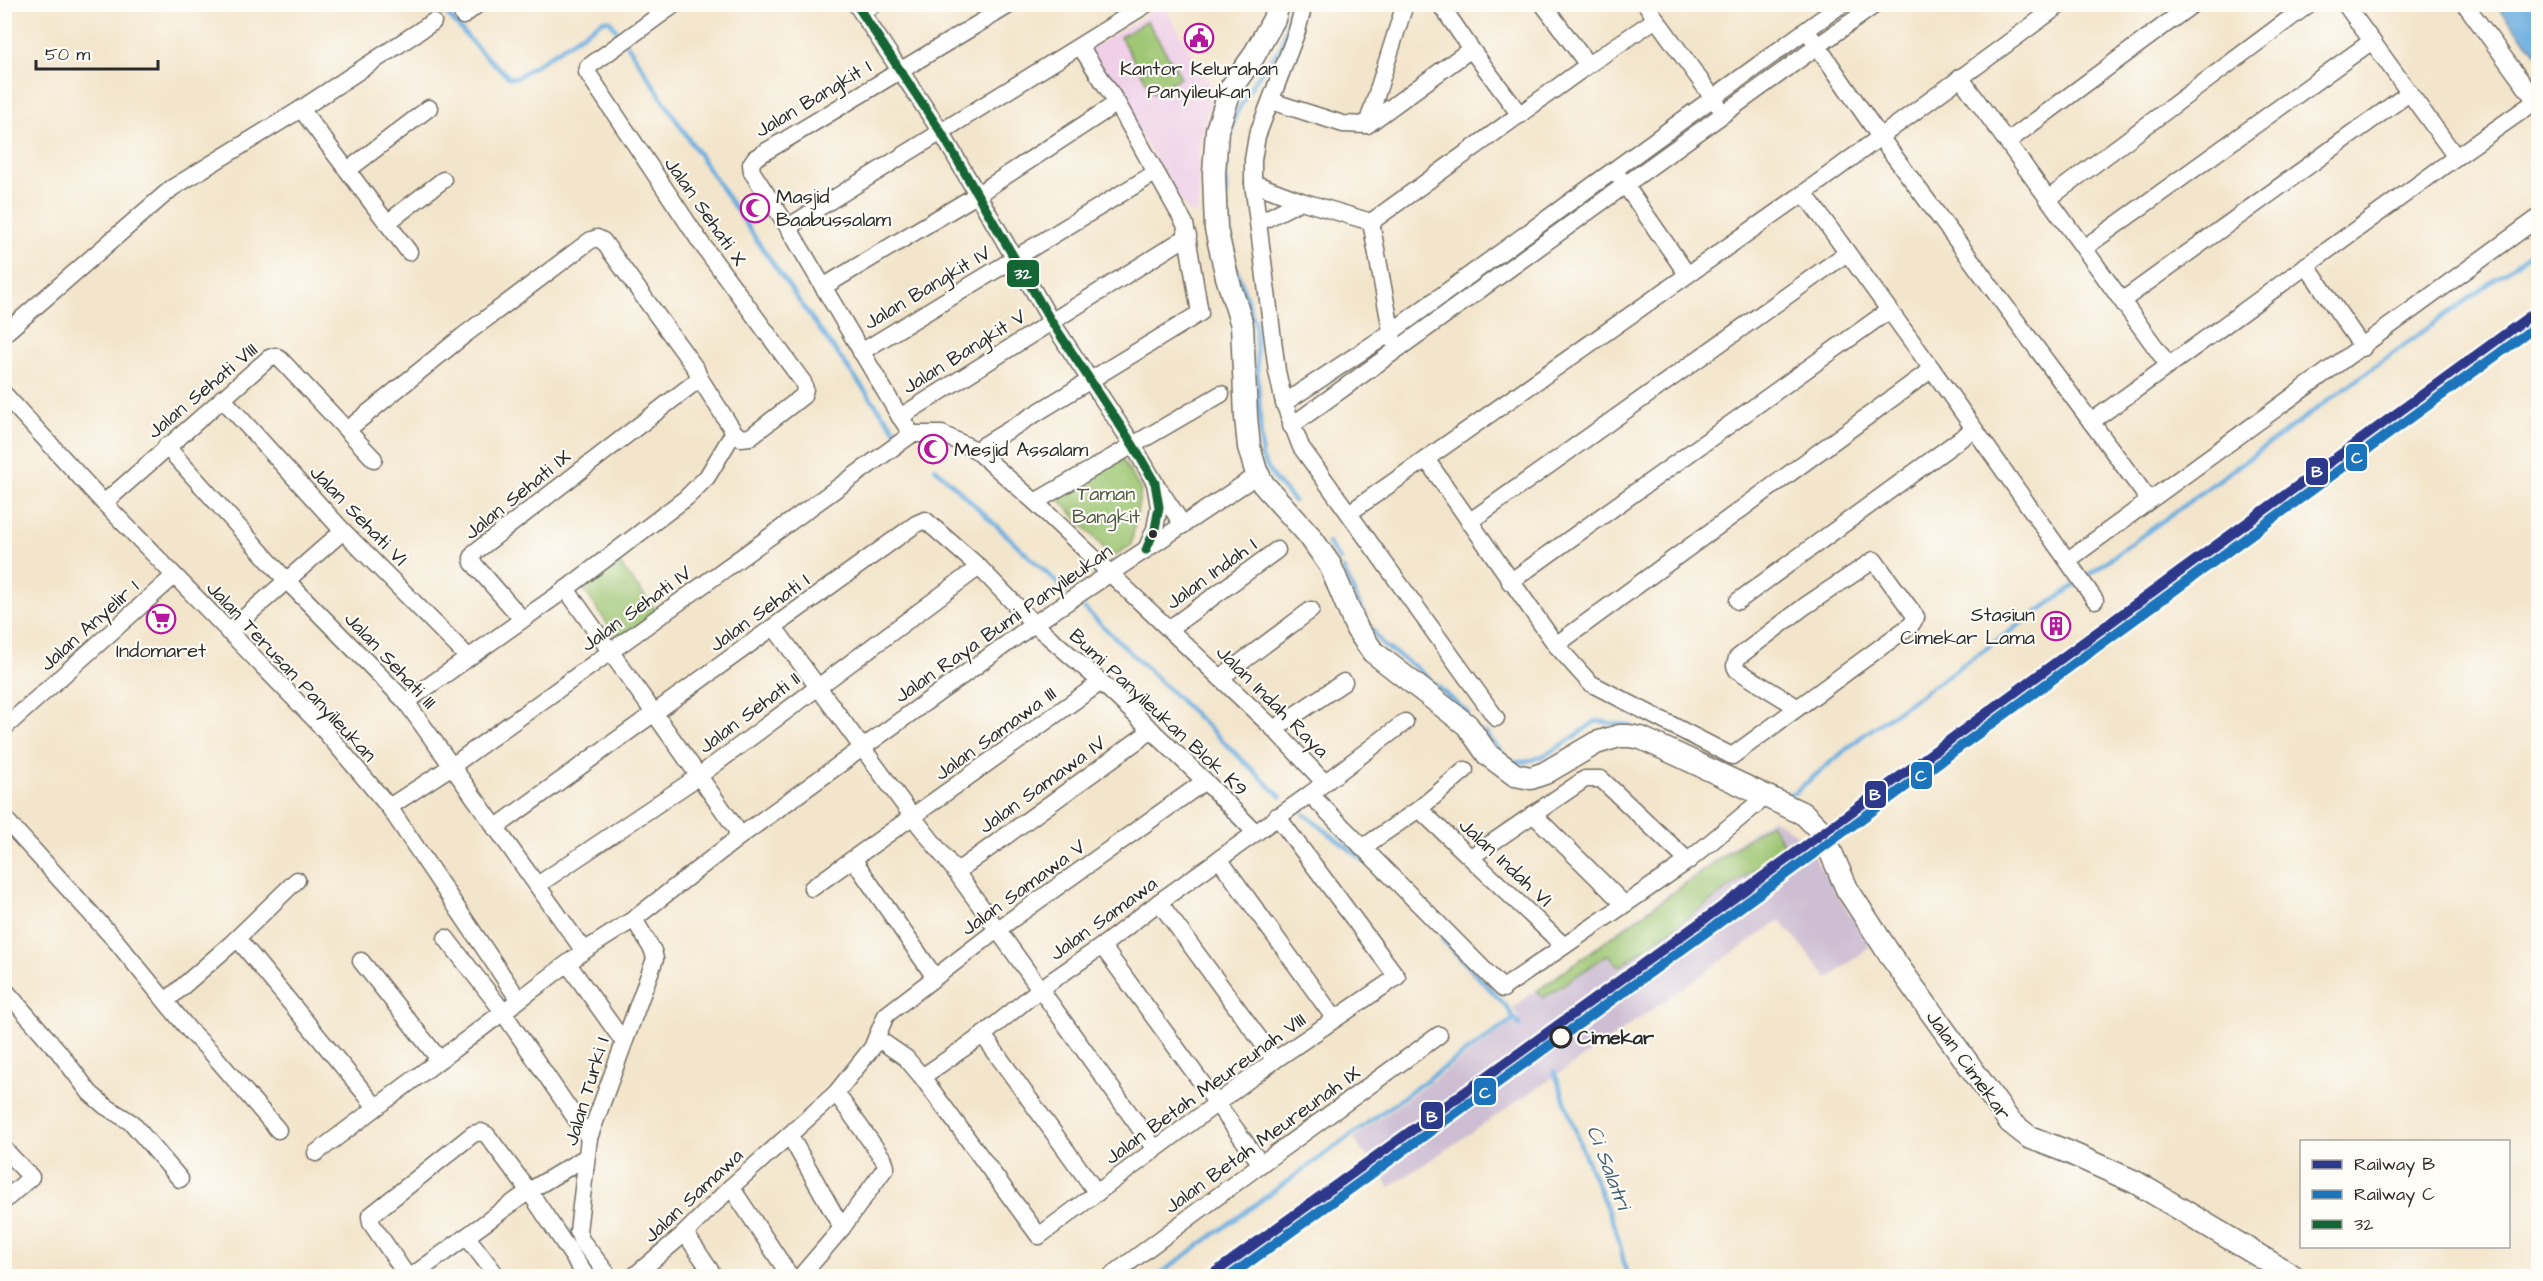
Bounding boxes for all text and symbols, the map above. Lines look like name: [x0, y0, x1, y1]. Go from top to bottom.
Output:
public building icon: Kantor Kelurahan Panyileukan: [1183, 22, 1215, 54]
scale bar: [36, 33, 158, 71]
text: 50 m: [45, 42, 90, 67]
street label: Jalan Bangkit I: [750, 53, 877, 146]
place label: Kantor Kelurahan Panyileukan: [1120, 55, 1278, 107]
street label: Jalan Sehati X: [657, 152, 753, 272]
place label: Masjid Baabussalam: [776, 183, 892, 234]
mosque icon: Masjid Baabussalam: [739, 192, 771, 224]
street label: Jalan Bangkit IV: [859, 239, 997, 338]
line badge: 32: [1006, 259, 1040, 288]
text: 32: [1013, 263, 1032, 285]
street label: Jalan Bangkit V: [897, 302, 1033, 402]
street label: Jalan Sehati VIII: [141, 336, 264, 445]
mosque icon: Mesjid Assalam: [917, 433, 949, 465]
place label: Mesjid Assalam: [954, 436, 1089, 464]
street label: Jalan Sehati IX: [458, 443, 577, 547]
line badge: C: [2345, 443, 2368, 472]
text: C: [2351, 447, 2363, 469]
line badge: B: [2305, 457, 2329, 486]
street label: Jalan Sehati VI: [303, 459, 414, 572]
text: B: [2311, 461, 2323, 483]
park label: Taman Bangkit: [1072, 480, 1140, 532]
unlabelled marker: [1147, 528, 1159, 540]
street label: Jalan Indah I: [1160, 531, 1263, 616]
street label: Jalan Raya Bumi Panyileukan: [889, 538, 1119, 711]
street label: Jalan Sehati IV: [576, 559, 698, 658]
street label: Jalan Sehati I: [704, 567, 816, 659]
street label: Jalan Anyelir 1: [34, 573, 146, 679]
street label: Jalan Terusan Panyileukan: [199, 575, 383, 769]
place label: Stasiun Cimekar Lama: [1900, 601, 2035, 652]
supermarket icon: Indomaret: [145, 603, 177, 635]
street label: Jalan Sehati III: [338, 606, 443, 716]
building icon: Stasiun Cimekar Lama: [2040, 610, 2072, 642]
street label: Bumi Panyileukan Blok K9: [1062, 622, 1254, 804]
place label: Indomaret: [116, 637, 206, 665]
street label: Jalan Indah Raya: [1209, 639, 1335, 765]
street label: Jalan Sehati II: [693, 665, 806, 760]
street label: Jalan Samawa III: [929, 680, 1062, 788]
street label: Jalan Samawa IV: [973, 729, 1112, 840]
line badge: C: [1910, 761, 1933, 790]
text: C: [1915, 765, 1927, 787]
line badge: B: [1864, 780, 1887, 809]
text: B: [1869, 784, 1881, 806]
street label: Jalan Indah VI: [1452, 812, 1558, 914]
street label: Jalan Samawa V: [956, 833, 1092, 943]
street label: Jalan Samawa: [1044, 870, 1163, 968]
street label: Jalan Cimekar: [1919, 1005, 2017, 1126]
street label: Jalan Betah Meureunah VIII: [1099, 1006, 1312, 1171]
place label: Cimekar: [1577, 1024, 1655, 1052]
marker: Cimekar: [1550, 1026, 1572, 1048]
street label: Jalan Turki I: [557, 1034, 617, 1149]
street label: Jalan Betah Meureunah IX: [1159, 1059, 1366, 1220]
line badge: C: [1473, 1077, 1497, 1106]
text: C: [1479, 1082, 1491, 1104]
line badge: B: [1420, 1101, 1444, 1130]
text: B: [1426, 1106, 1438, 1128]
water label: Ci Salatri: [1579, 1121, 1639, 1216]
legend: [2300, 1140, 2510, 1248]
street label: Jalan Samawa: [638, 1142, 750, 1249]
text: Railway B: [2354, 1152, 2435, 1178]
text: Railway C: [2354, 1182, 2435, 1208]
text: 32: [2354, 1212, 2374, 1237]

